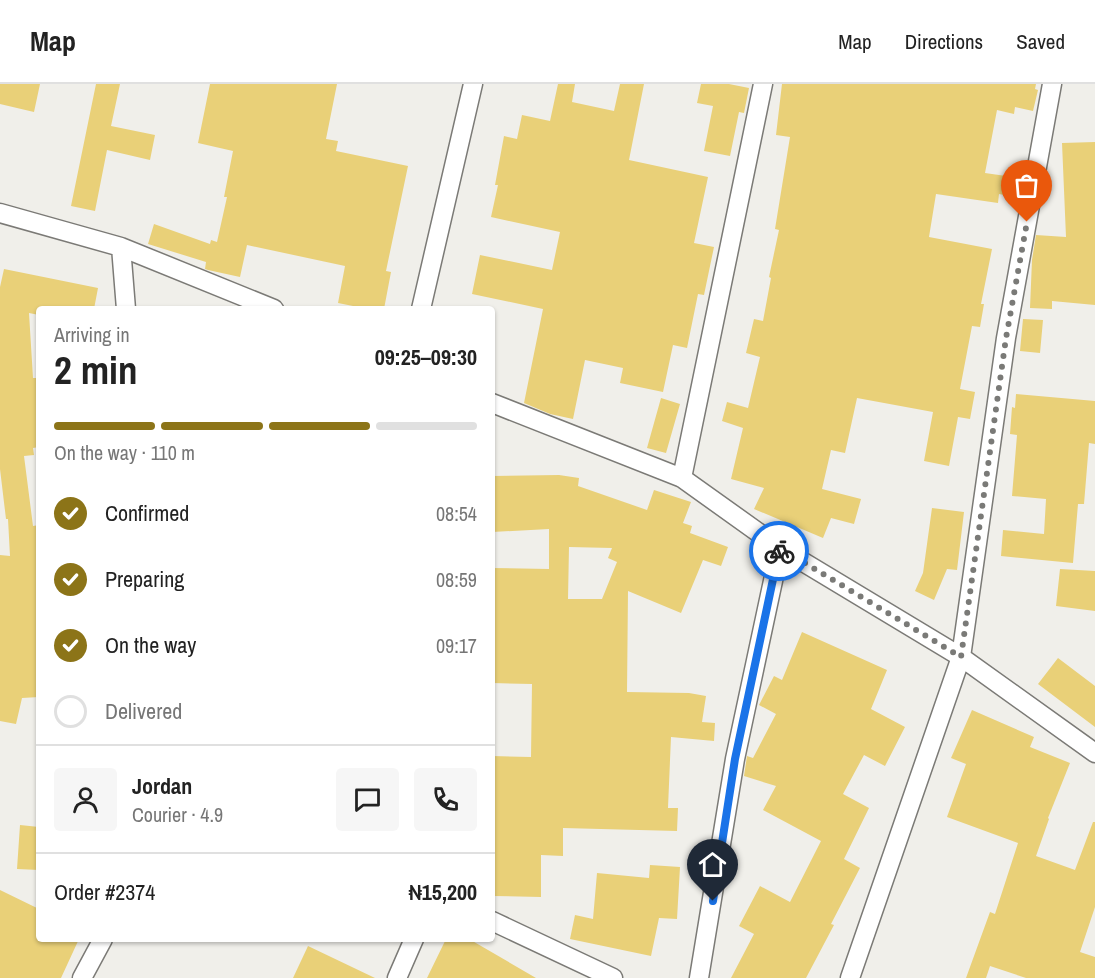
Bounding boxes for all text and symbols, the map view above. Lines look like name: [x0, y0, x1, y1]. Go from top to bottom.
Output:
text: Map: [30, 22, 76, 60]
text: Map: [838, 27, 872, 56]
text: Directions: [905, 27, 983, 56]
text: Saved: [1016, 27, 1065, 56]
pin: [1001, 160, 1052, 222]
icon: bag: [1010, 169, 1043, 202]
text: Arriving in: [54, 321, 130, 348]
text: 09:25–09:30: [375, 342, 477, 372]
text: 2 min: [54, 344, 138, 396]
text: On the way · 110 m: [54, 439, 195, 466]
icon: check: [54, 497, 87, 530]
text: Confirmed: [105, 498, 189, 528]
text: 08:54: [436, 500, 477, 527]
courier: [749, 521, 809, 581]
icon: bike: [763, 535, 796, 568]
icon: check: [54, 563, 87, 596]
text: Preparing: [105, 564, 184, 594]
text: 08:59: [436, 566, 477, 593]
icon: check: [54, 629, 87, 662]
text: On the way: [105, 630, 196, 660]
text: 09:17: [436, 632, 477, 659]
text: Delivered: [105, 696, 182, 726]
button: person: [54, 768, 117, 831]
button: chat: [336, 768, 399, 831]
button: phone: [414, 768, 477, 831]
text: Jordan: [132, 771, 192, 801]
text: Courier · 4.9: [132, 801, 223, 828]
pin: [687, 839, 738, 901]
icon: home: [696, 848, 729, 881]
text: Order #2374: [54, 877, 155, 907]
text: ₦15,200: [409, 877, 477, 907]

